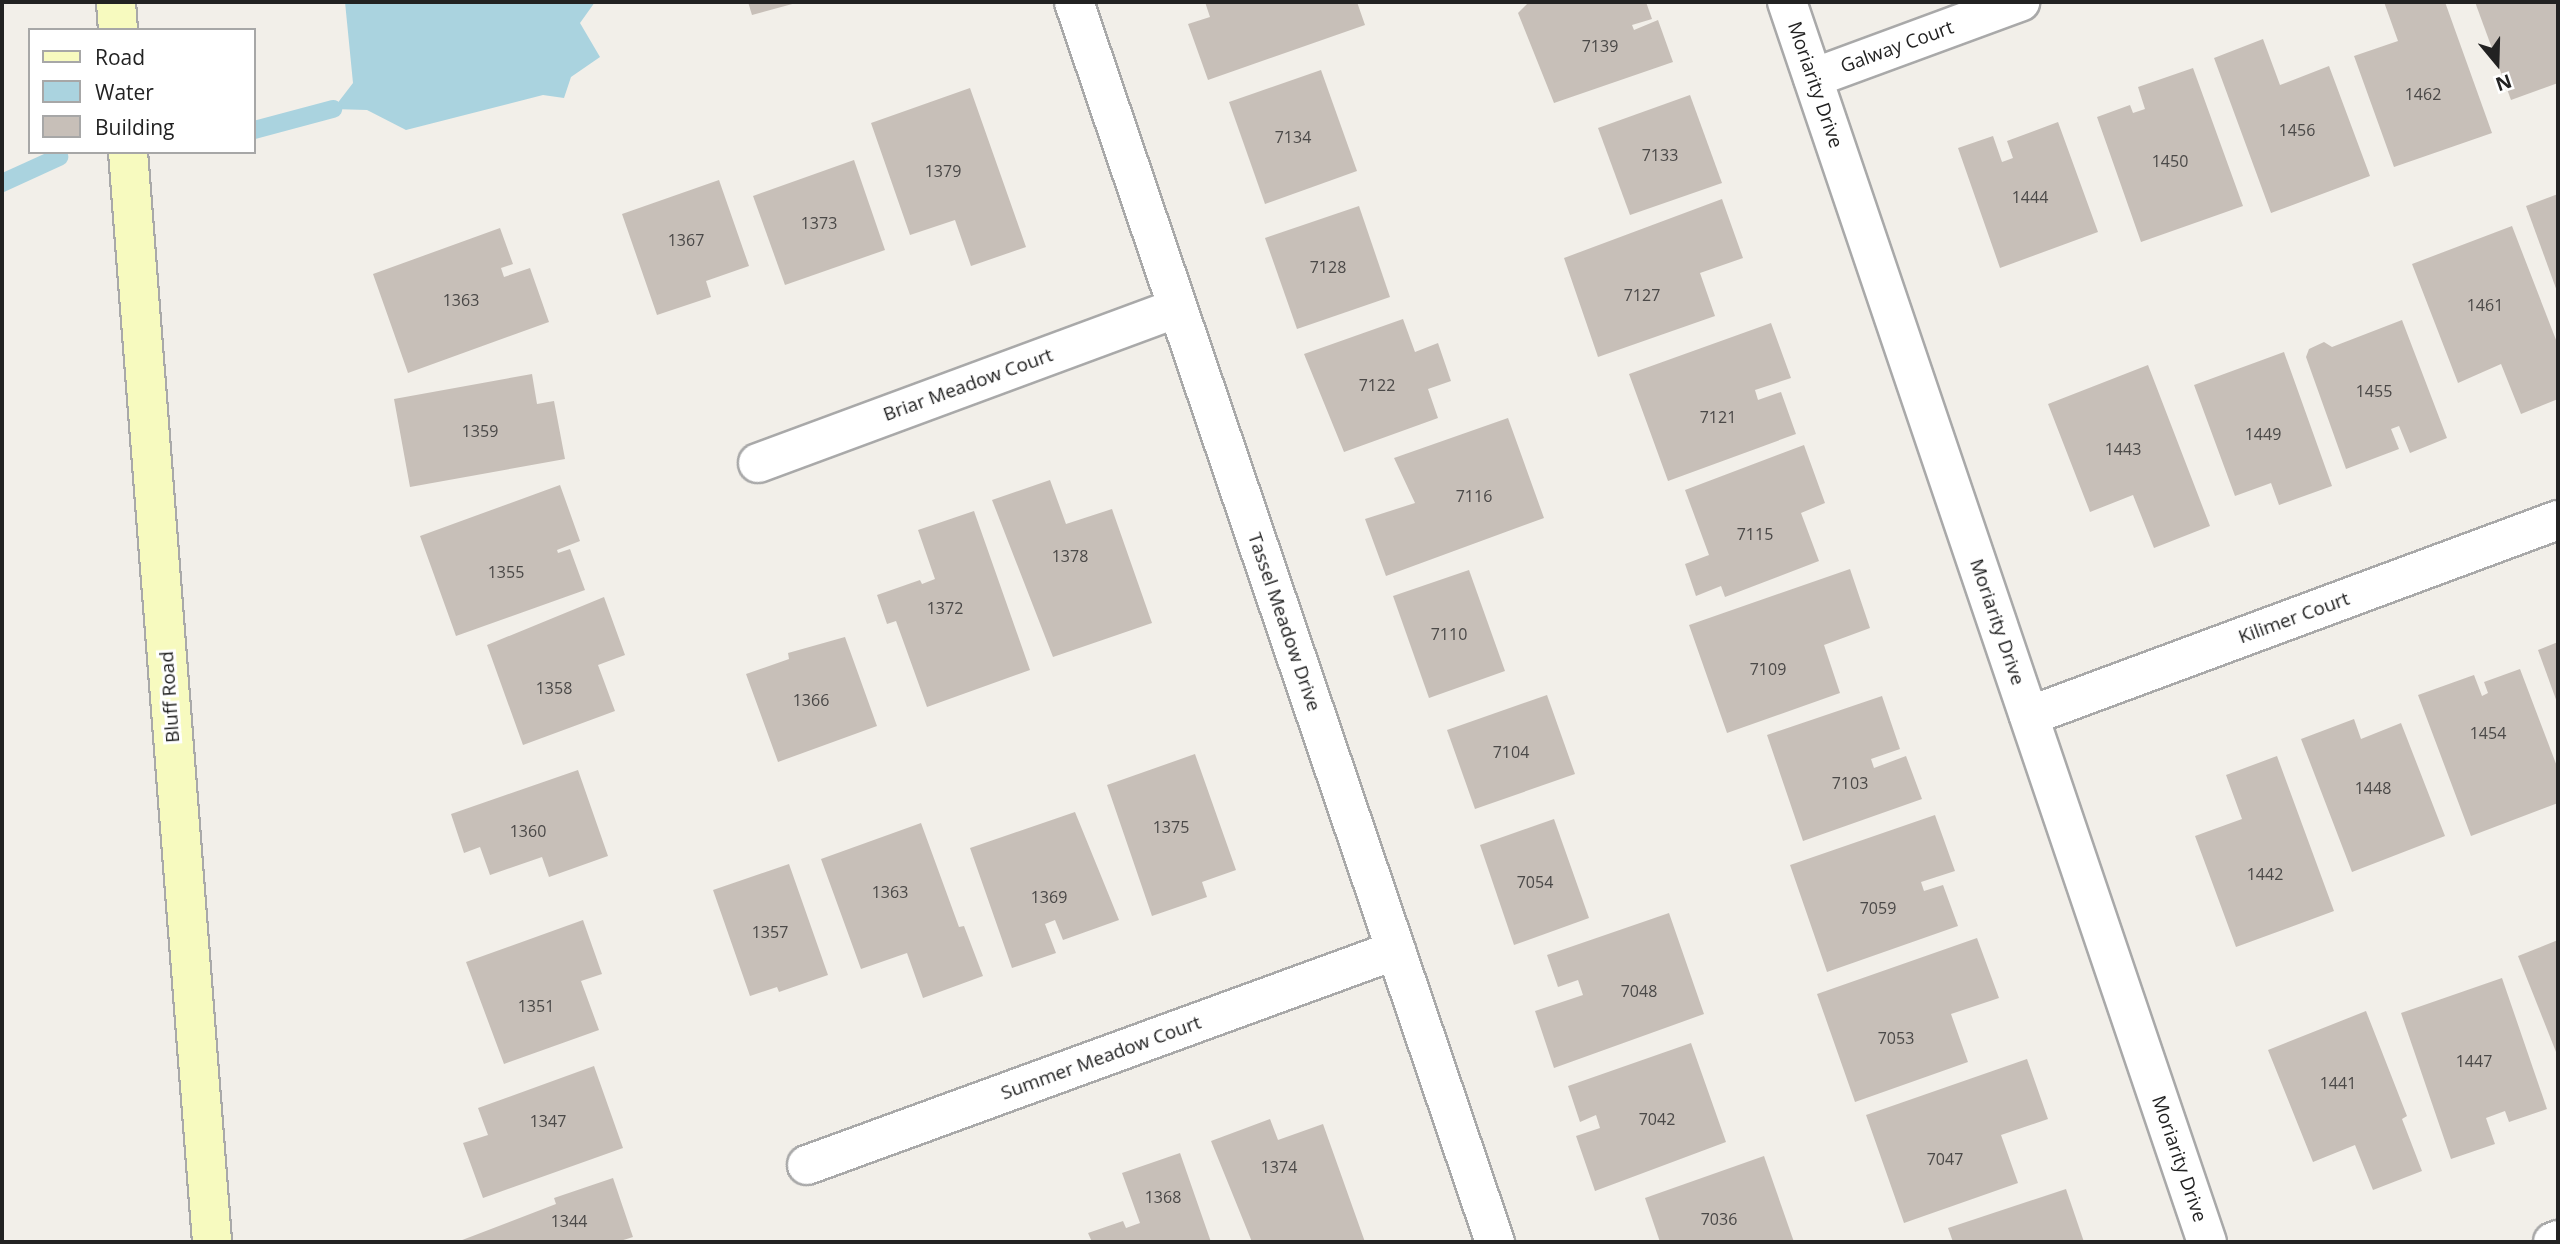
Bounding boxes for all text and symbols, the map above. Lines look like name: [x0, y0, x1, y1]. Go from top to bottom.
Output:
street label: Galway Court: [1837, 16, 1957, 78]
street label: Moriarity Drive: [1783, 19, 1847, 151]
legend: [28, 28, 256, 154]
north arrow: [2462, 28, 2532, 98]
house number: 7139: [1582, 36, 1618, 56]
text: Road: [95, 43, 145, 71]
text: N: [2492, 68, 2515, 98]
text: Water: [95, 78, 154, 106]
house number: 1462: [2405, 84, 2441, 104]
text: Building: [95, 113, 174, 141]
house number: 1456: [2279, 120, 2315, 140]
house number: 7134: [1275, 127, 1311, 147]
house number: 7133: [1642, 145, 1678, 165]
house number: 1450: [2152, 151, 2188, 171]
house number: 1379: [925, 161, 961, 181]
house number: 1444: [2012, 187, 2048, 207]
house number: 1373: [801, 213, 837, 233]
house number: 1367: [668, 230, 704, 250]
house number: 7128: [1310, 257, 1346, 277]
house number: 7127: [1624, 285, 1660, 305]
house number: 1363: [443, 290, 479, 310]
house number: 1461: [2467, 295, 2503, 315]
street label: Briar Meadow Court: [880, 344, 1056, 426]
house number: 7122: [1359, 375, 1395, 395]
house number: 1455: [2356, 381, 2392, 401]
house number: 7121: [1700, 407, 1736, 427]
house number: 1359: [462, 421, 498, 441]
house number: 1449: [2245, 424, 2281, 444]
house number: 1443: [2105, 439, 2141, 459]
house number: 7116: [1456, 486, 1492, 506]
house number: 7115: [1737, 524, 1773, 544]
street label: Tassel Meadow Drive: [1243, 530, 1325, 714]
house number: 1378: [1052, 546, 1088, 566]
street label: Moriarity Drive: [1965, 556, 2029, 688]
house number: 1355: [488, 562, 524, 582]
street label: Kilimer Court: [2235, 587, 2353, 649]
house number: 1372: [927, 598, 963, 618]
house number: 7110: [1431, 624, 1467, 644]
street label: Bluff Road: [155, 650, 185, 744]
house number: 7109: [1750, 659, 1786, 679]
house number: 1358: [536, 678, 572, 698]
house number: 1366: [793, 690, 829, 710]
house number: 1454: [2470, 723, 2506, 743]
house number: 7104: [1493, 742, 1529, 762]
house number: 7103: [1832, 773, 1868, 793]
house number: 1448: [2355, 778, 2391, 798]
house number: 1375: [1153, 817, 1189, 837]
house number: 1360: [510, 821, 546, 841]
house number: 1442: [2247, 864, 2283, 884]
house number: 7054: [1517, 872, 1553, 892]
house number: 1363: [872, 882, 908, 902]
house number: 1369: [1031, 887, 1067, 907]
house number: 7059: [1860, 898, 1896, 918]
house number: 1357: [752, 922, 788, 942]
house number: 7048: [1621, 981, 1657, 1001]
house number: 1351: [518, 996, 554, 1016]
street label: Summer Meadow Court: [998, 1011, 1204, 1105]
house number: 7053: [1878, 1028, 1914, 1048]
house number: 1447: [2456, 1051, 2492, 1071]
house number: 1441: [2320, 1073, 2356, 1093]
street label: Moriarity Drive: [2147, 1093, 2211, 1225]
house number: 7042: [1639, 1109, 1675, 1129]
house number: 1347: [530, 1111, 566, 1131]
house number: 7047: [1927, 1149, 1963, 1169]
house number: 1374: [1261, 1157, 1297, 1177]
house number: 1368: [1145, 1187, 1181, 1207]
house number: 7036: [1701, 1209, 1737, 1229]
house number: 1344: [551, 1211, 587, 1231]

